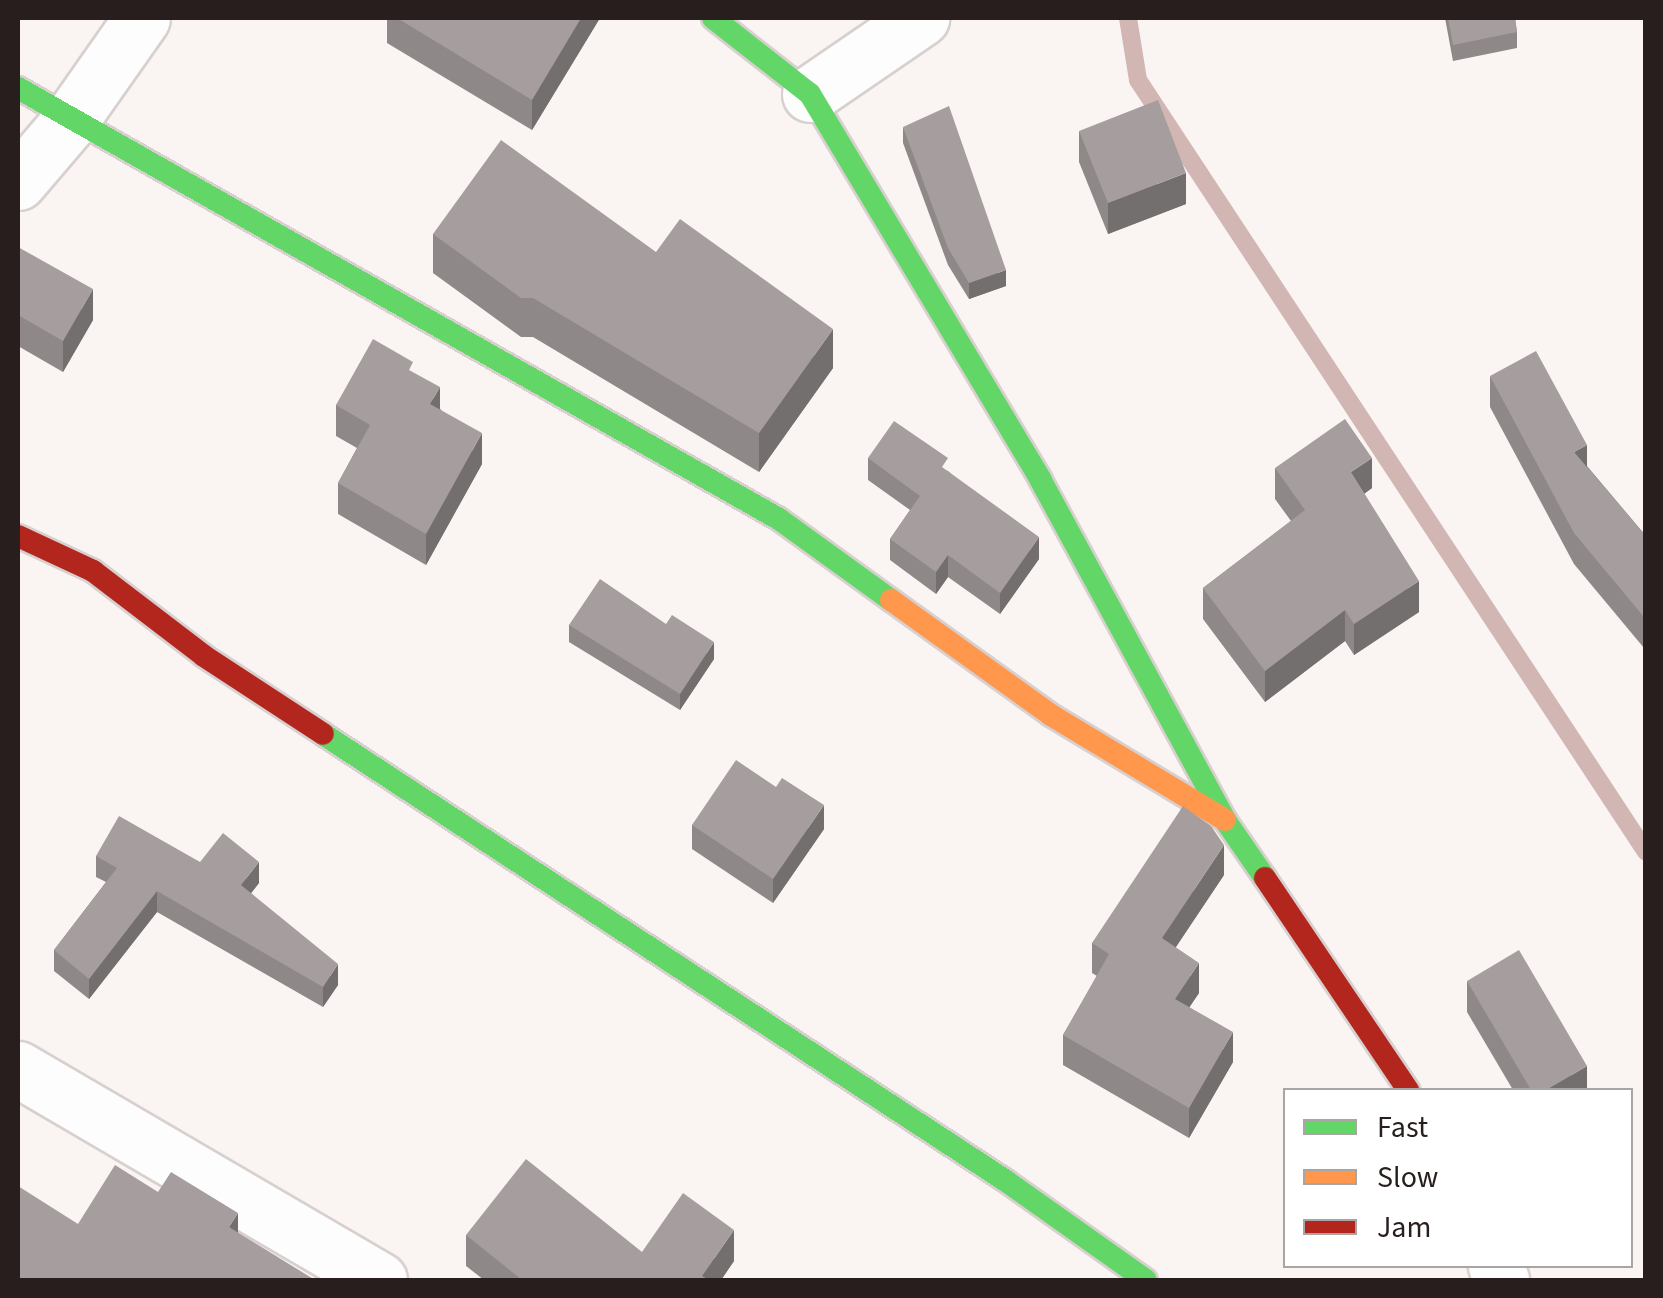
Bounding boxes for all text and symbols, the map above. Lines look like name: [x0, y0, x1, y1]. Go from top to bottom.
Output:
legend: [1283, 1088, 1633, 1268]
text: Fast: [1377, 1106, 1428, 1149]
text: Slow: [1377, 1156, 1438, 1199]
text: Jam: [1377, 1206, 1431, 1249]

